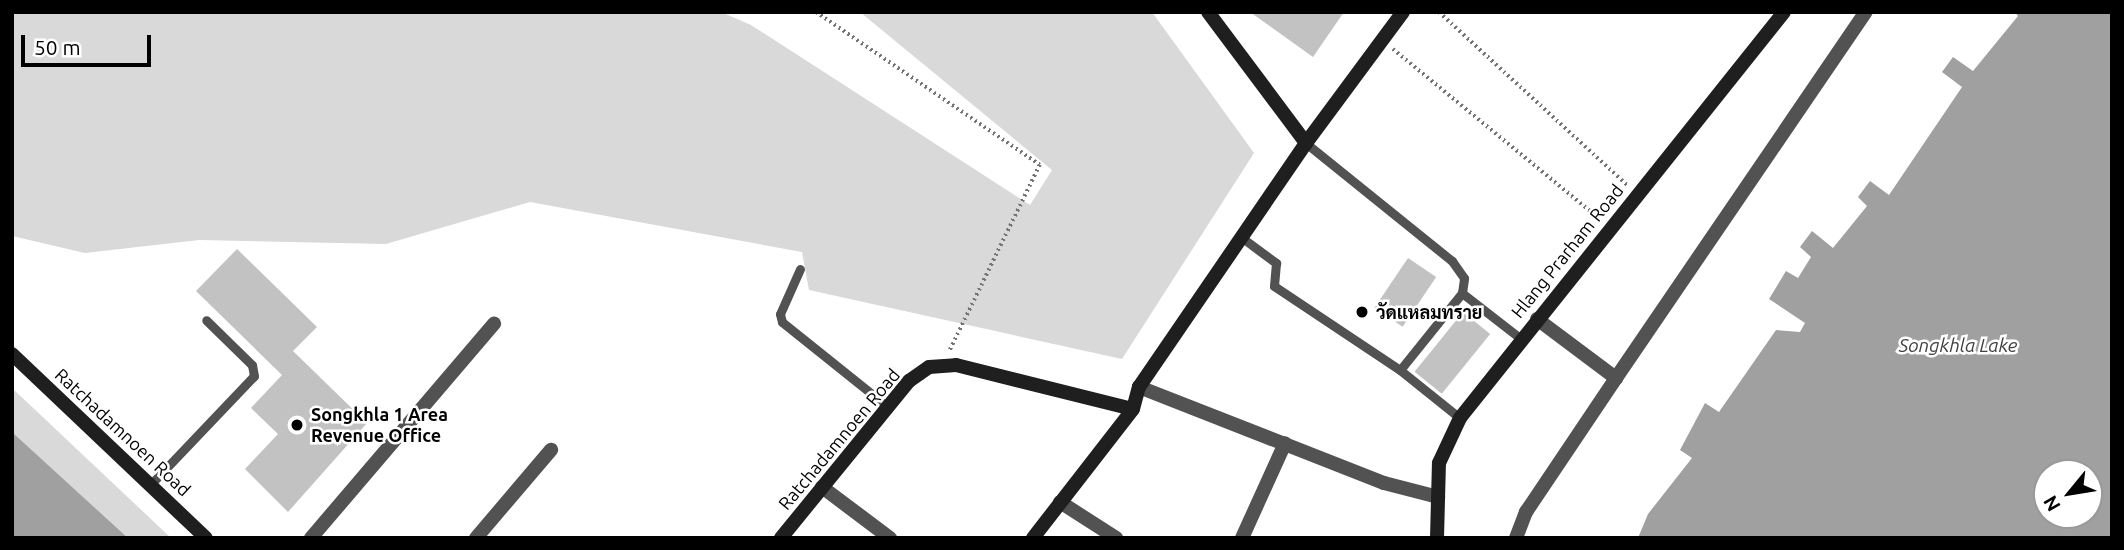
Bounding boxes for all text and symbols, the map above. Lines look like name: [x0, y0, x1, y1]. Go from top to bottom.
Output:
scale bar: [24, 21, 154, 65]
text: 50 m: [34, 35, 81, 59]
street label: Hlang Prarham Road: [1506, 180, 1628, 322]
place label: วัดแหลมทราย: [1376, 301, 1482, 323]
marker: วัดแหลมทราย: [1354, 304, 1370, 320]
water label: Songkhla Lake: [1899, 335, 2017, 357]
street label: Ratchadamnoen Road: [51, 364, 195, 500]
street label: Ratchadamnoen Road: [774, 364, 904, 514]
place label: Songkhla 1 Area Revenue Office: [311, 404, 448, 446]
marker: Songkhla 1 Area Revenue Office: [289, 417, 305, 433]
north arrow: [2033, 459, 2103, 529]
text: N: [2038, 492, 2065, 515]

